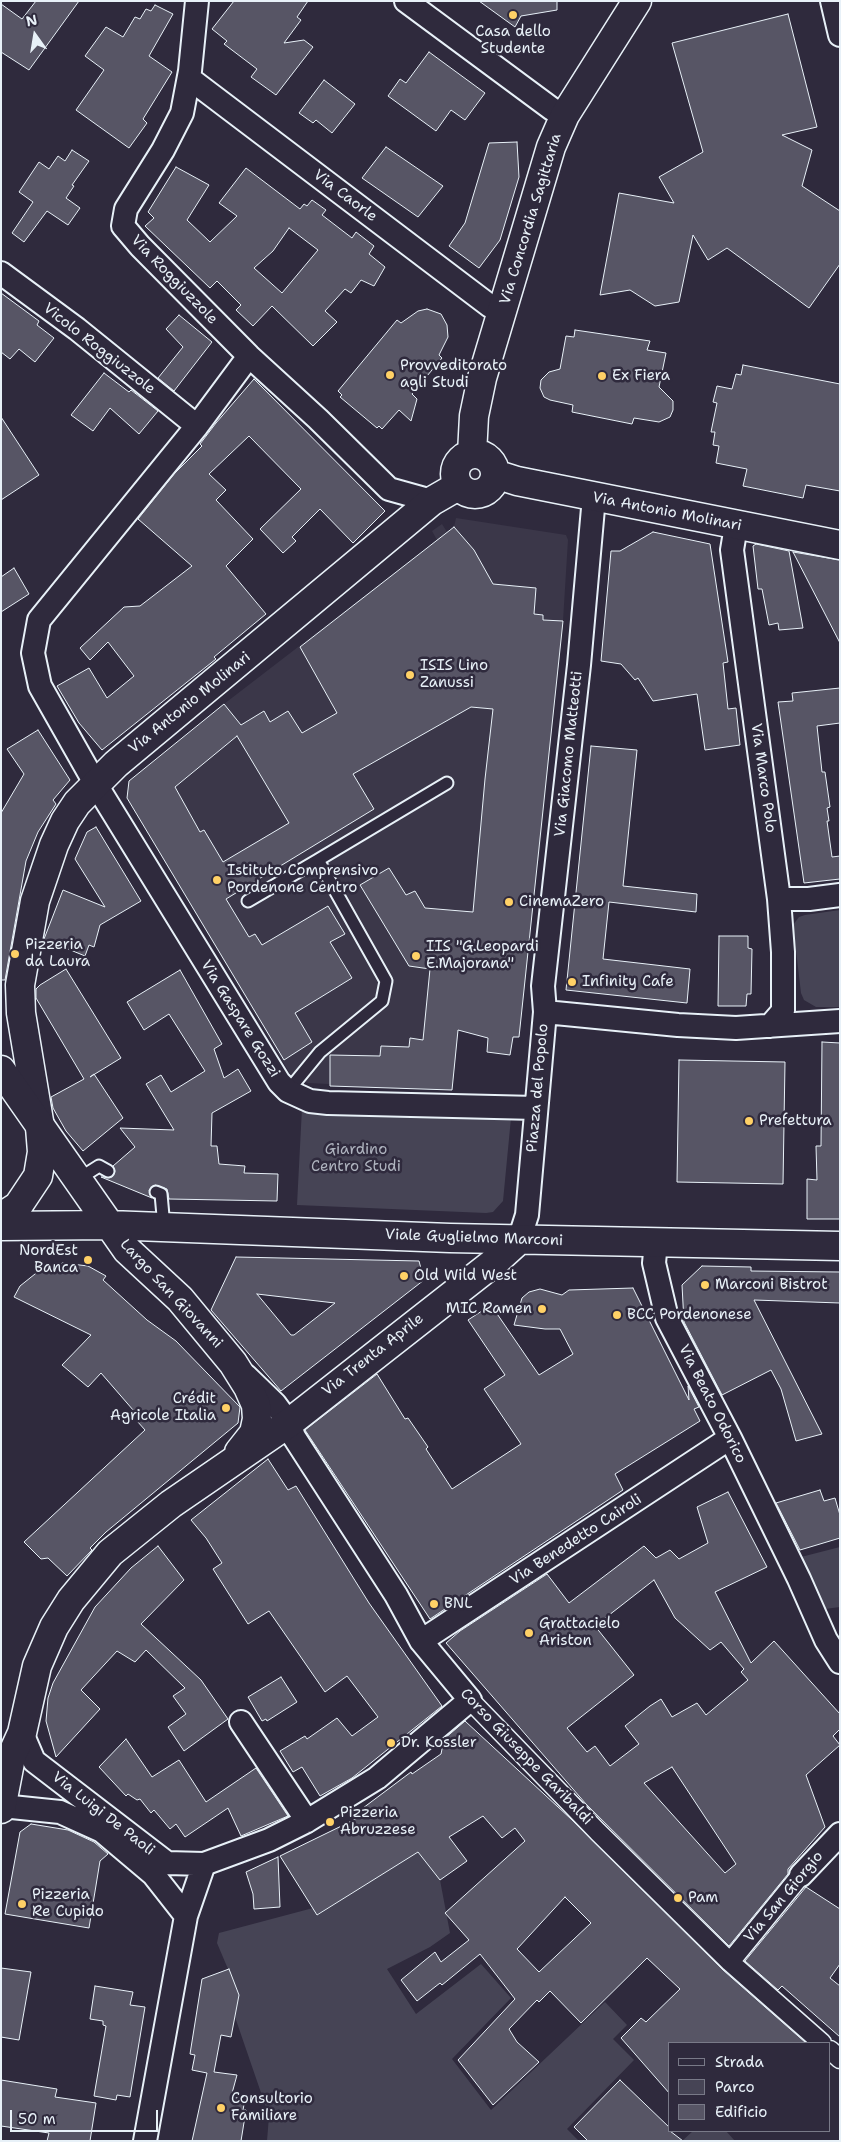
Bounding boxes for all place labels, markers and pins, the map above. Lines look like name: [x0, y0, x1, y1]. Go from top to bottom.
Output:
marker: Casa dello Studente: [507, 9, 519, 21]
place label: Casa dello Studente: [475, 23, 551, 58]
place label: Provveditorato agli Studi: [400, 357, 507, 392]
place label: Ex Fiera: [612, 367, 670, 385]
marker: Provveditorato agli Studi: [384, 369, 396, 381]
marker: Ex Fiera: [596, 370, 608, 382]
place label: ISIS Lino Zanussi: [420, 657, 488, 692]
marker: ISIS Lino Zanussi: [404, 669, 416, 681]
place label: Istituto Comprensivo Pordenone Centro: [227, 862, 378, 897]
marker: Istituto Comprensivo Pordenone Centro: [211, 874, 223, 886]
place label: CinemaZero: [519, 893, 604, 911]
marker: CinemaZero: [503, 896, 515, 908]
place label: Pizzeria da Laura: [25, 936, 90, 971]
place label: IIS "G.Leopardi E.Majorana": [426, 938, 539, 973]
marker: Pizzeria da Laura: [9, 948, 21, 960]
marker: IIS "G.Leopardi E.Majorana": [410, 950, 422, 962]
place label: Infinity Cafe: [582, 973, 674, 991]
marker: Infinity Cafe: [566, 976, 578, 988]
place label: Prefettura: [759, 1112, 832, 1130]
marker: Prefettura: [743, 1115, 755, 1127]
place label: NordEst Banca: [19, 1242, 78, 1277]
marker: NordEst Banca: [82, 1254, 94, 1266]
place label: Old Wild West: [414, 1267, 517, 1285]
marker: Old Wild West: [398, 1270, 410, 1282]
place label: Marconi Bistrot: [715, 1276, 828, 1294]
marker: Marconi Bistrot: [699, 1279, 711, 1291]
place label: MIC Ramen: [446, 1300, 532, 1318]
marker: MIC Ramen: [536, 1303, 548, 1315]
place label: BCC Pordenonese: [627, 1306, 752, 1324]
marker: BCC Pordenonese: [611, 1309, 623, 1321]
place label: Crédit Agricole Italia: [110, 1390, 216, 1425]
marker: Crédit Agricole Italia: [220, 1402, 232, 1414]
place label: BNL: [444, 1595, 473, 1613]
marker: BNL: [428, 1598, 440, 1610]
place label: Grattacielo Ariston: [539, 1615, 620, 1650]
marker: Grattacielo Ariston: [523, 1627, 535, 1639]
place label: Dr. Kossler: [401, 1734, 477, 1752]
marker: Dr. Kossler: [385, 1737, 397, 1749]
place label: Pizzeria Abruzzese: [340, 1804, 416, 1839]
marker: Pizzeria Abruzzese: [324, 1816, 336, 1828]
place label: Pizzeria Re Cupido: [32, 1886, 104, 1921]
place label: Pam: [688, 1889, 718, 1907]
marker: Pam: [672, 1892, 684, 1904]
marker: Pizzeria Re Cupido: [16, 1898, 28, 1910]
place label: Consultorio Familiare: [231, 2090, 313, 2125]
marker: Consultorio Familiare: [215, 2102, 227, 2114]

